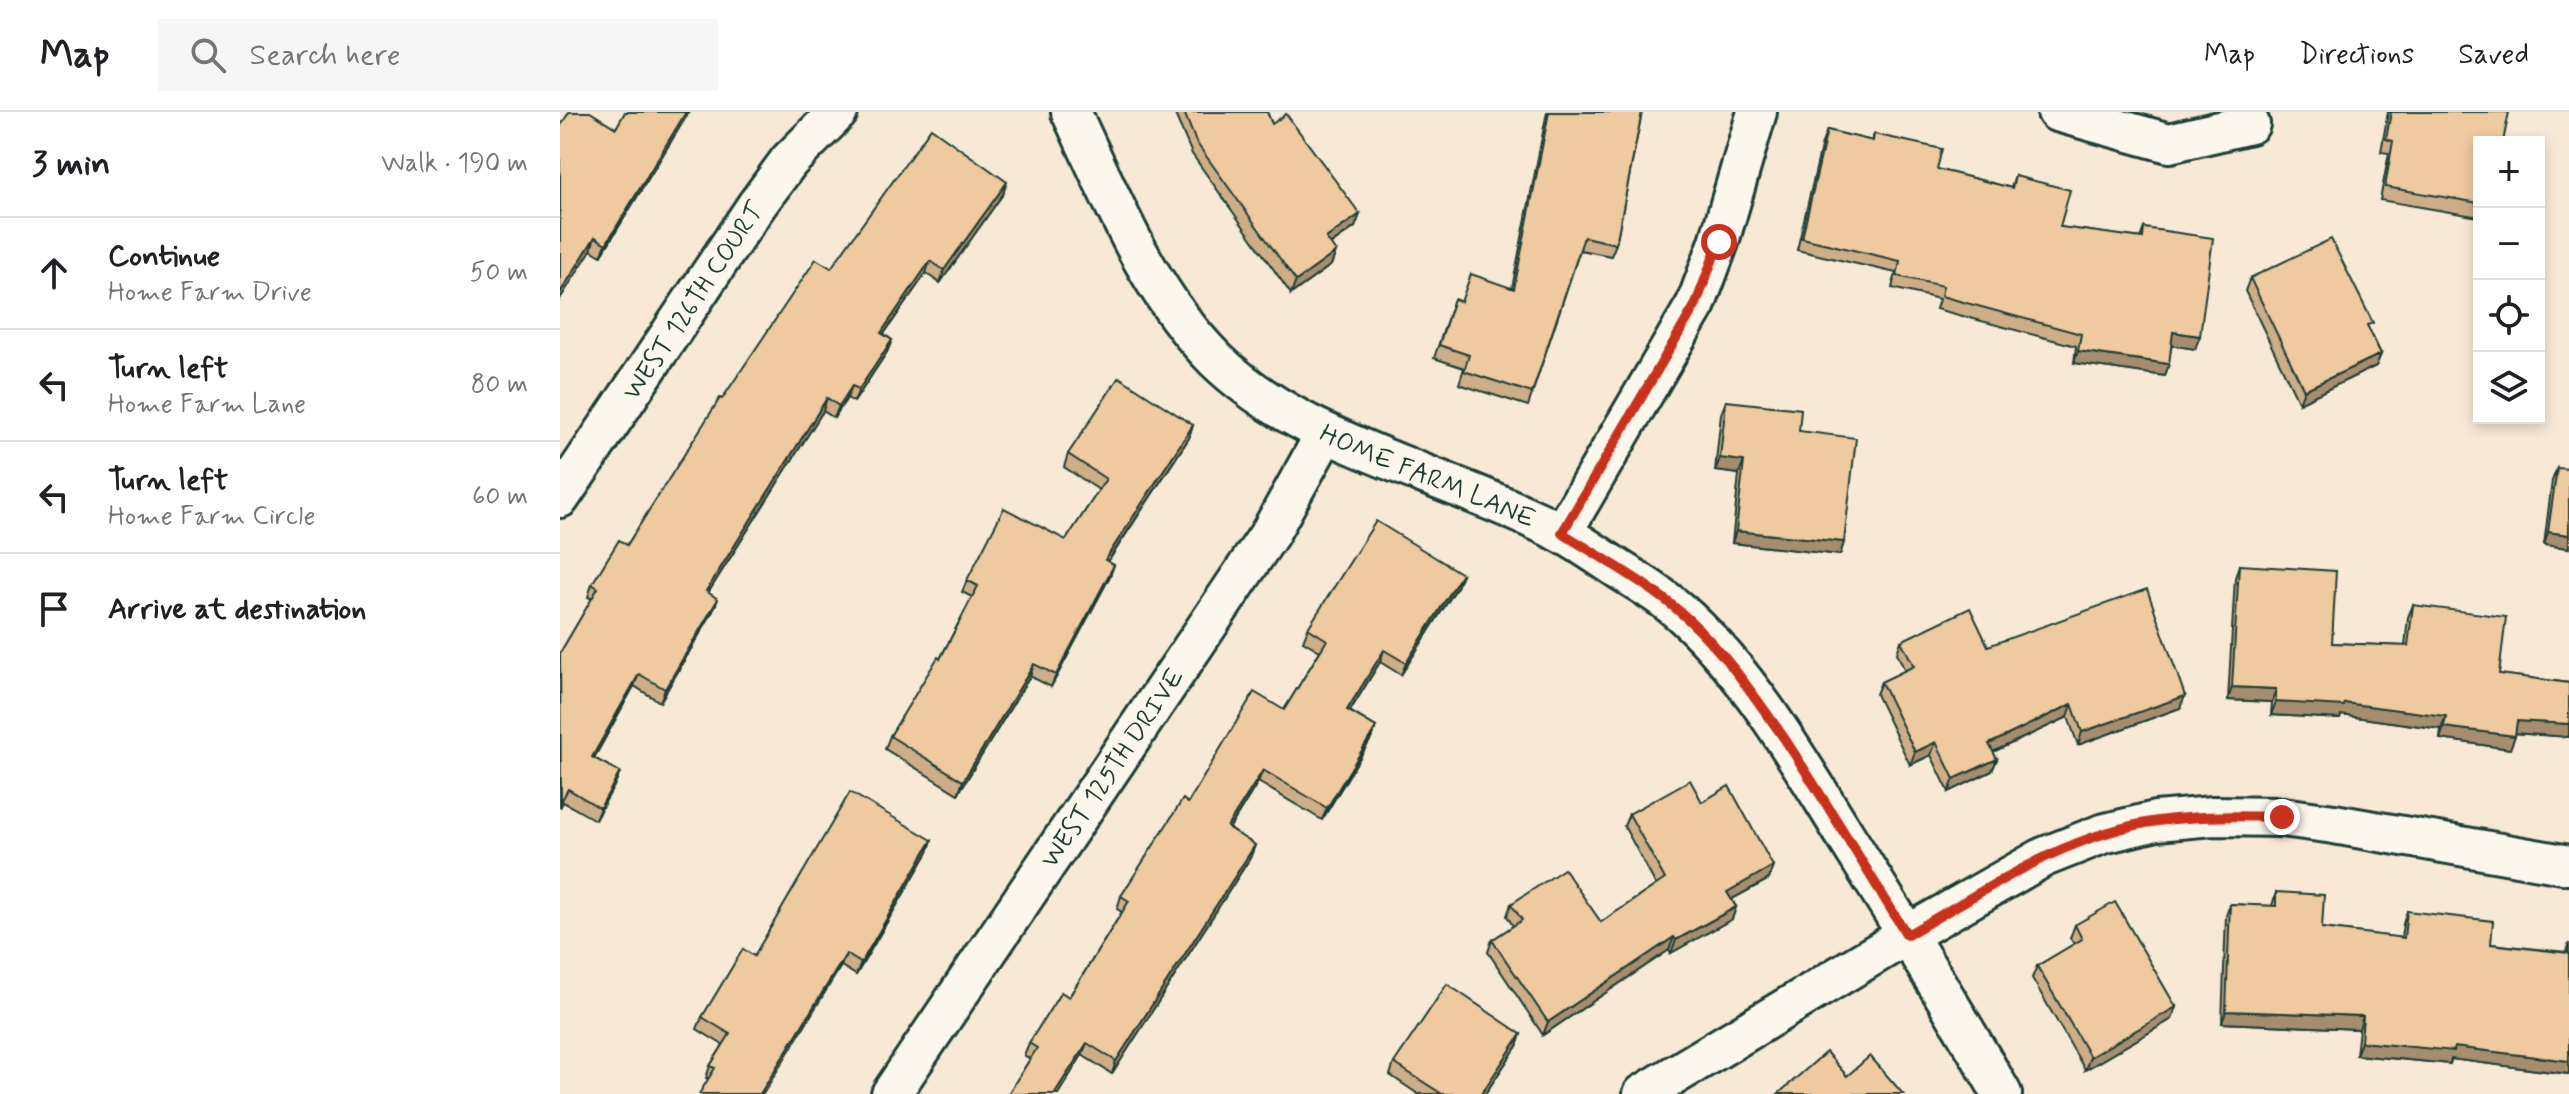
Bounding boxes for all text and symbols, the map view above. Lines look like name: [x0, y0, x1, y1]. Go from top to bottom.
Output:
search box: [158, 19, 718, 91]
text: Map: [40, 31, 110, 80]
icon: search: [186, 33, 230, 77]
text: Search here: [250, 36, 401, 75]
text: Map: [2204, 37, 2255, 74]
text: Directions: [2299, 37, 2414, 74]
text: Saved: [2458, 37, 2529, 74]
map controls: [2473, 136, 2545, 424]
button: +: [2473, 136, 2545, 208]
text: 3 min: [32, 142, 110, 187]
text: Walk · 190 m: [381, 147, 528, 181]
street label: WEST 126TH COURT: [616, 195, 774, 407]
button: −: [2473, 208, 2545, 280]
route start: [1701, 224, 1737, 260]
text: Continue: [108, 237, 220, 276]
icon: ahead: [32, 251, 76, 295]
text: 50 m: [470, 256, 528, 290]
text: Home Farm Drive: [108, 276, 312, 310]
button: locate: [2473, 280, 2545, 352]
text: Turn left: [108, 349, 228, 388]
button: layers: [2473, 352, 2545, 424]
icon: left: [32, 363, 76, 407]
text: 80 m: [471, 368, 528, 402]
text: Home Farm Lane: [108, 388, 306, 422]
street label: HOME FARM LANE: [1314, 417, 1541, 537]
text: Turn left: [108, 461, 228, 500]
icon: left: [32, 475, 76, 519]
text: 60 m: [472, 480, 528, 514]
text: Home Farm Circle: [108, 500, 316, 534]
icon: arrive: [32, 587, 76, 631]
text: Arrive at destination: [108, 590, 366, 629]
street label: WEST 125TH DRIVE: [1034, 662, 1193, 875]
route end: [2264, 799, 2300, 835]

